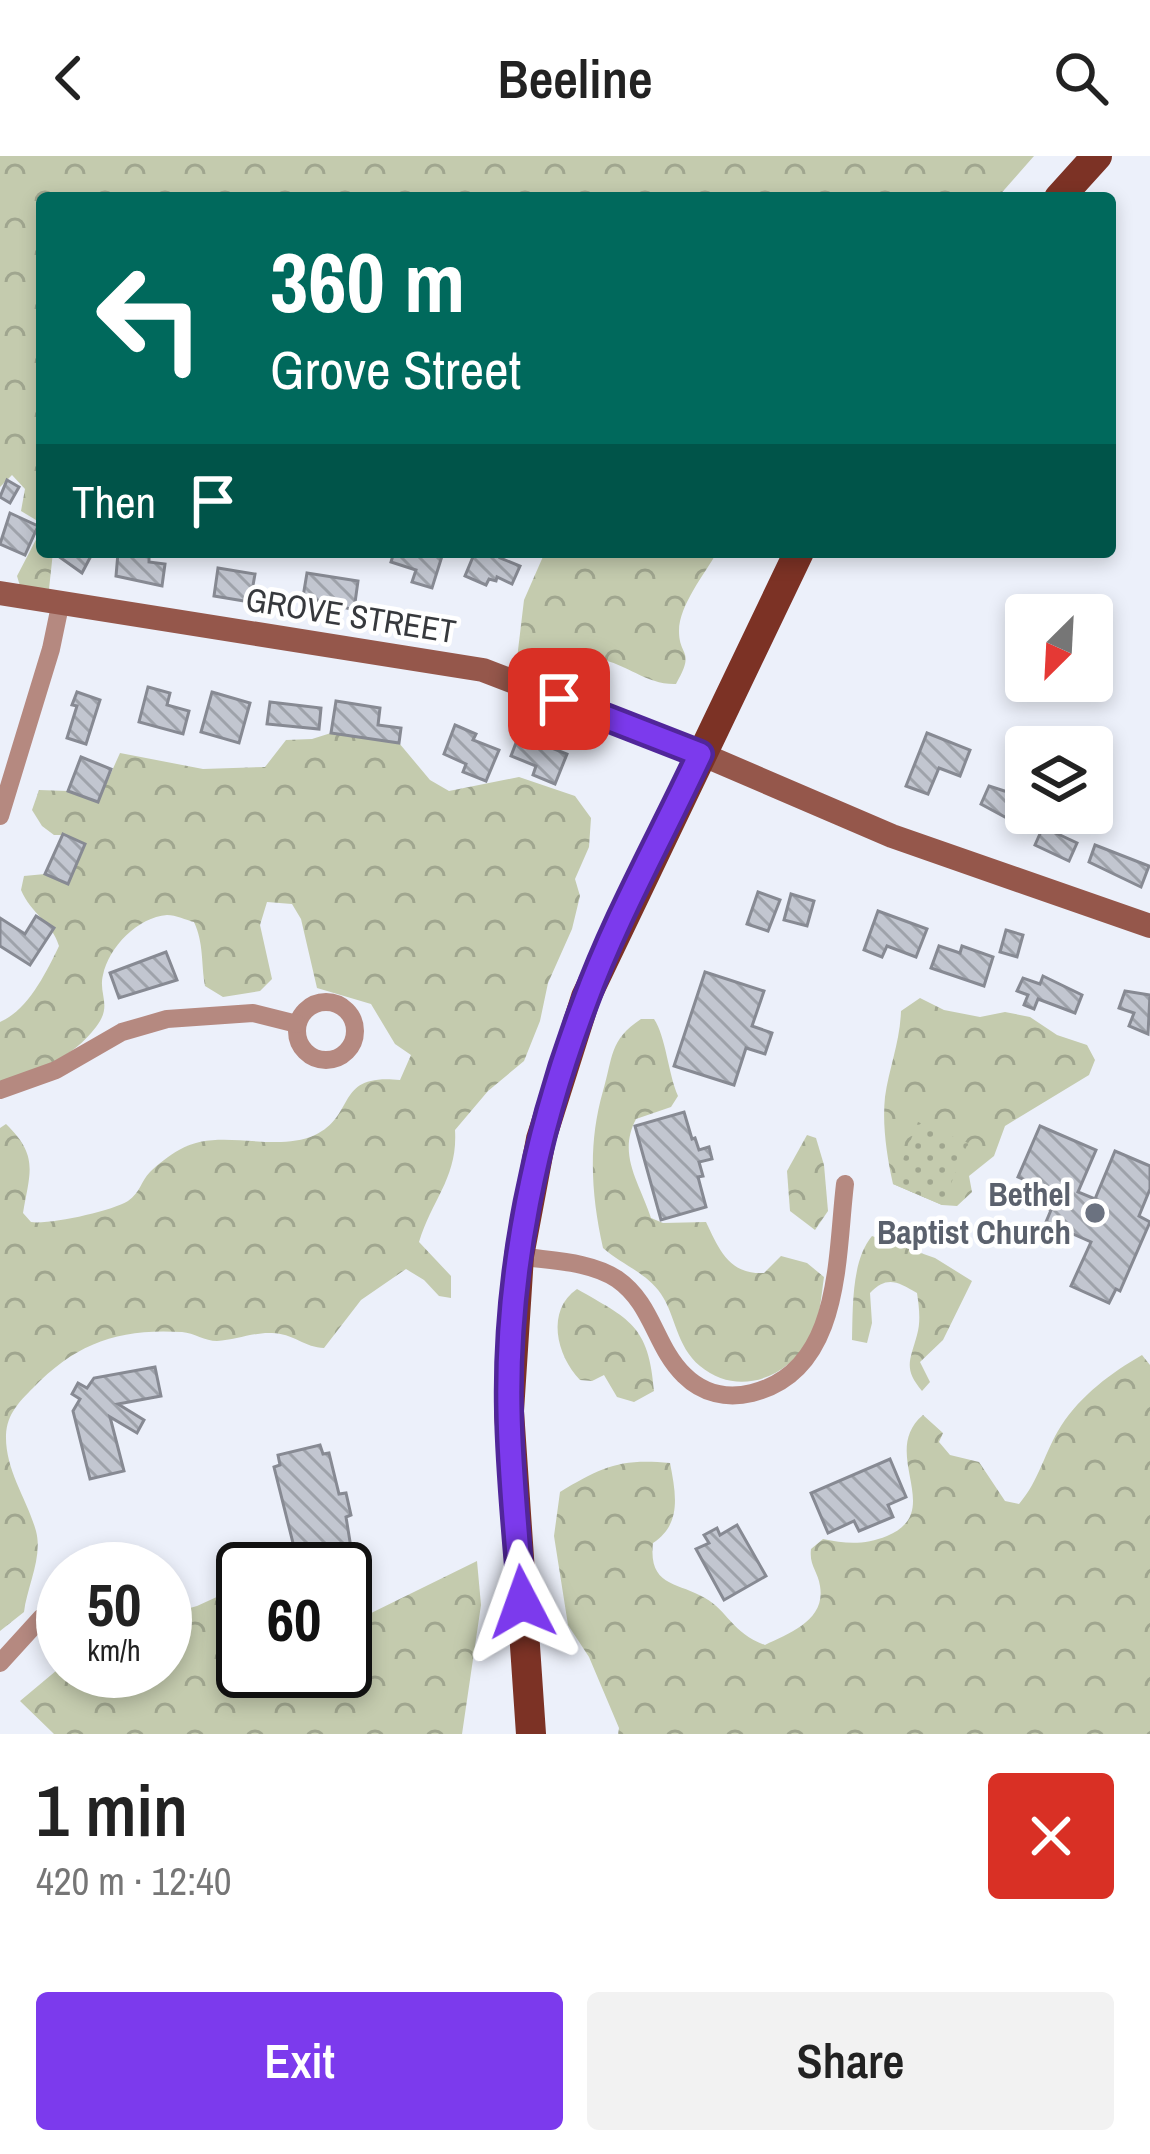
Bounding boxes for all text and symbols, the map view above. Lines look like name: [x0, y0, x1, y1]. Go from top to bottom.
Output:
text: Beeline: [497, 42, 653, 115]
icon: back: [36, 45, 102, 111]
icon: search: [1048, 45, 1114, 111]
text: 360 m: [270, 225, 465, 338]
icon: left: [72, 240, 228, 396]
text: Grove Street: [270, 333, 521, 406]
icon: arrive: [180, 468, 246, 534]
text: Then: [72, 471, 156, 532]
street label: GROVE STREET: [243, 577, 459, 653]
north arrow: [1005, 594, 1113, 702]
map controls: [1005, 594, 1113, 834]
pin: [508, 648, 610, 750]
icon: arrive: [526, 666, 592, 732]
button: layers: [1005, 726, 1113, 834]
place label: Bethel Baptist Church: [877, 1172, 1071, 1254]
marker: Bethel Baptist Church: [1082, 1200, 1108, 1226]
position arrow: [459, 1539, 585, 1665]
speed limit sign: 60: [216, 1542, 372, 1698]
text: 50: [87, 1564, 141, 1645]
text: km/h: [87, 1630, 141, 1670]
text: 1 min: [36, 1761, 188, 1858]
button: close: [988, 1773, 1114, 1899]
text: 420 m · 12:40: [36, 1855, 232, 1907]
button: Exit: [36, 1992, 563, 2130]
button: Share: [587, 1992, 1114, 2130]

